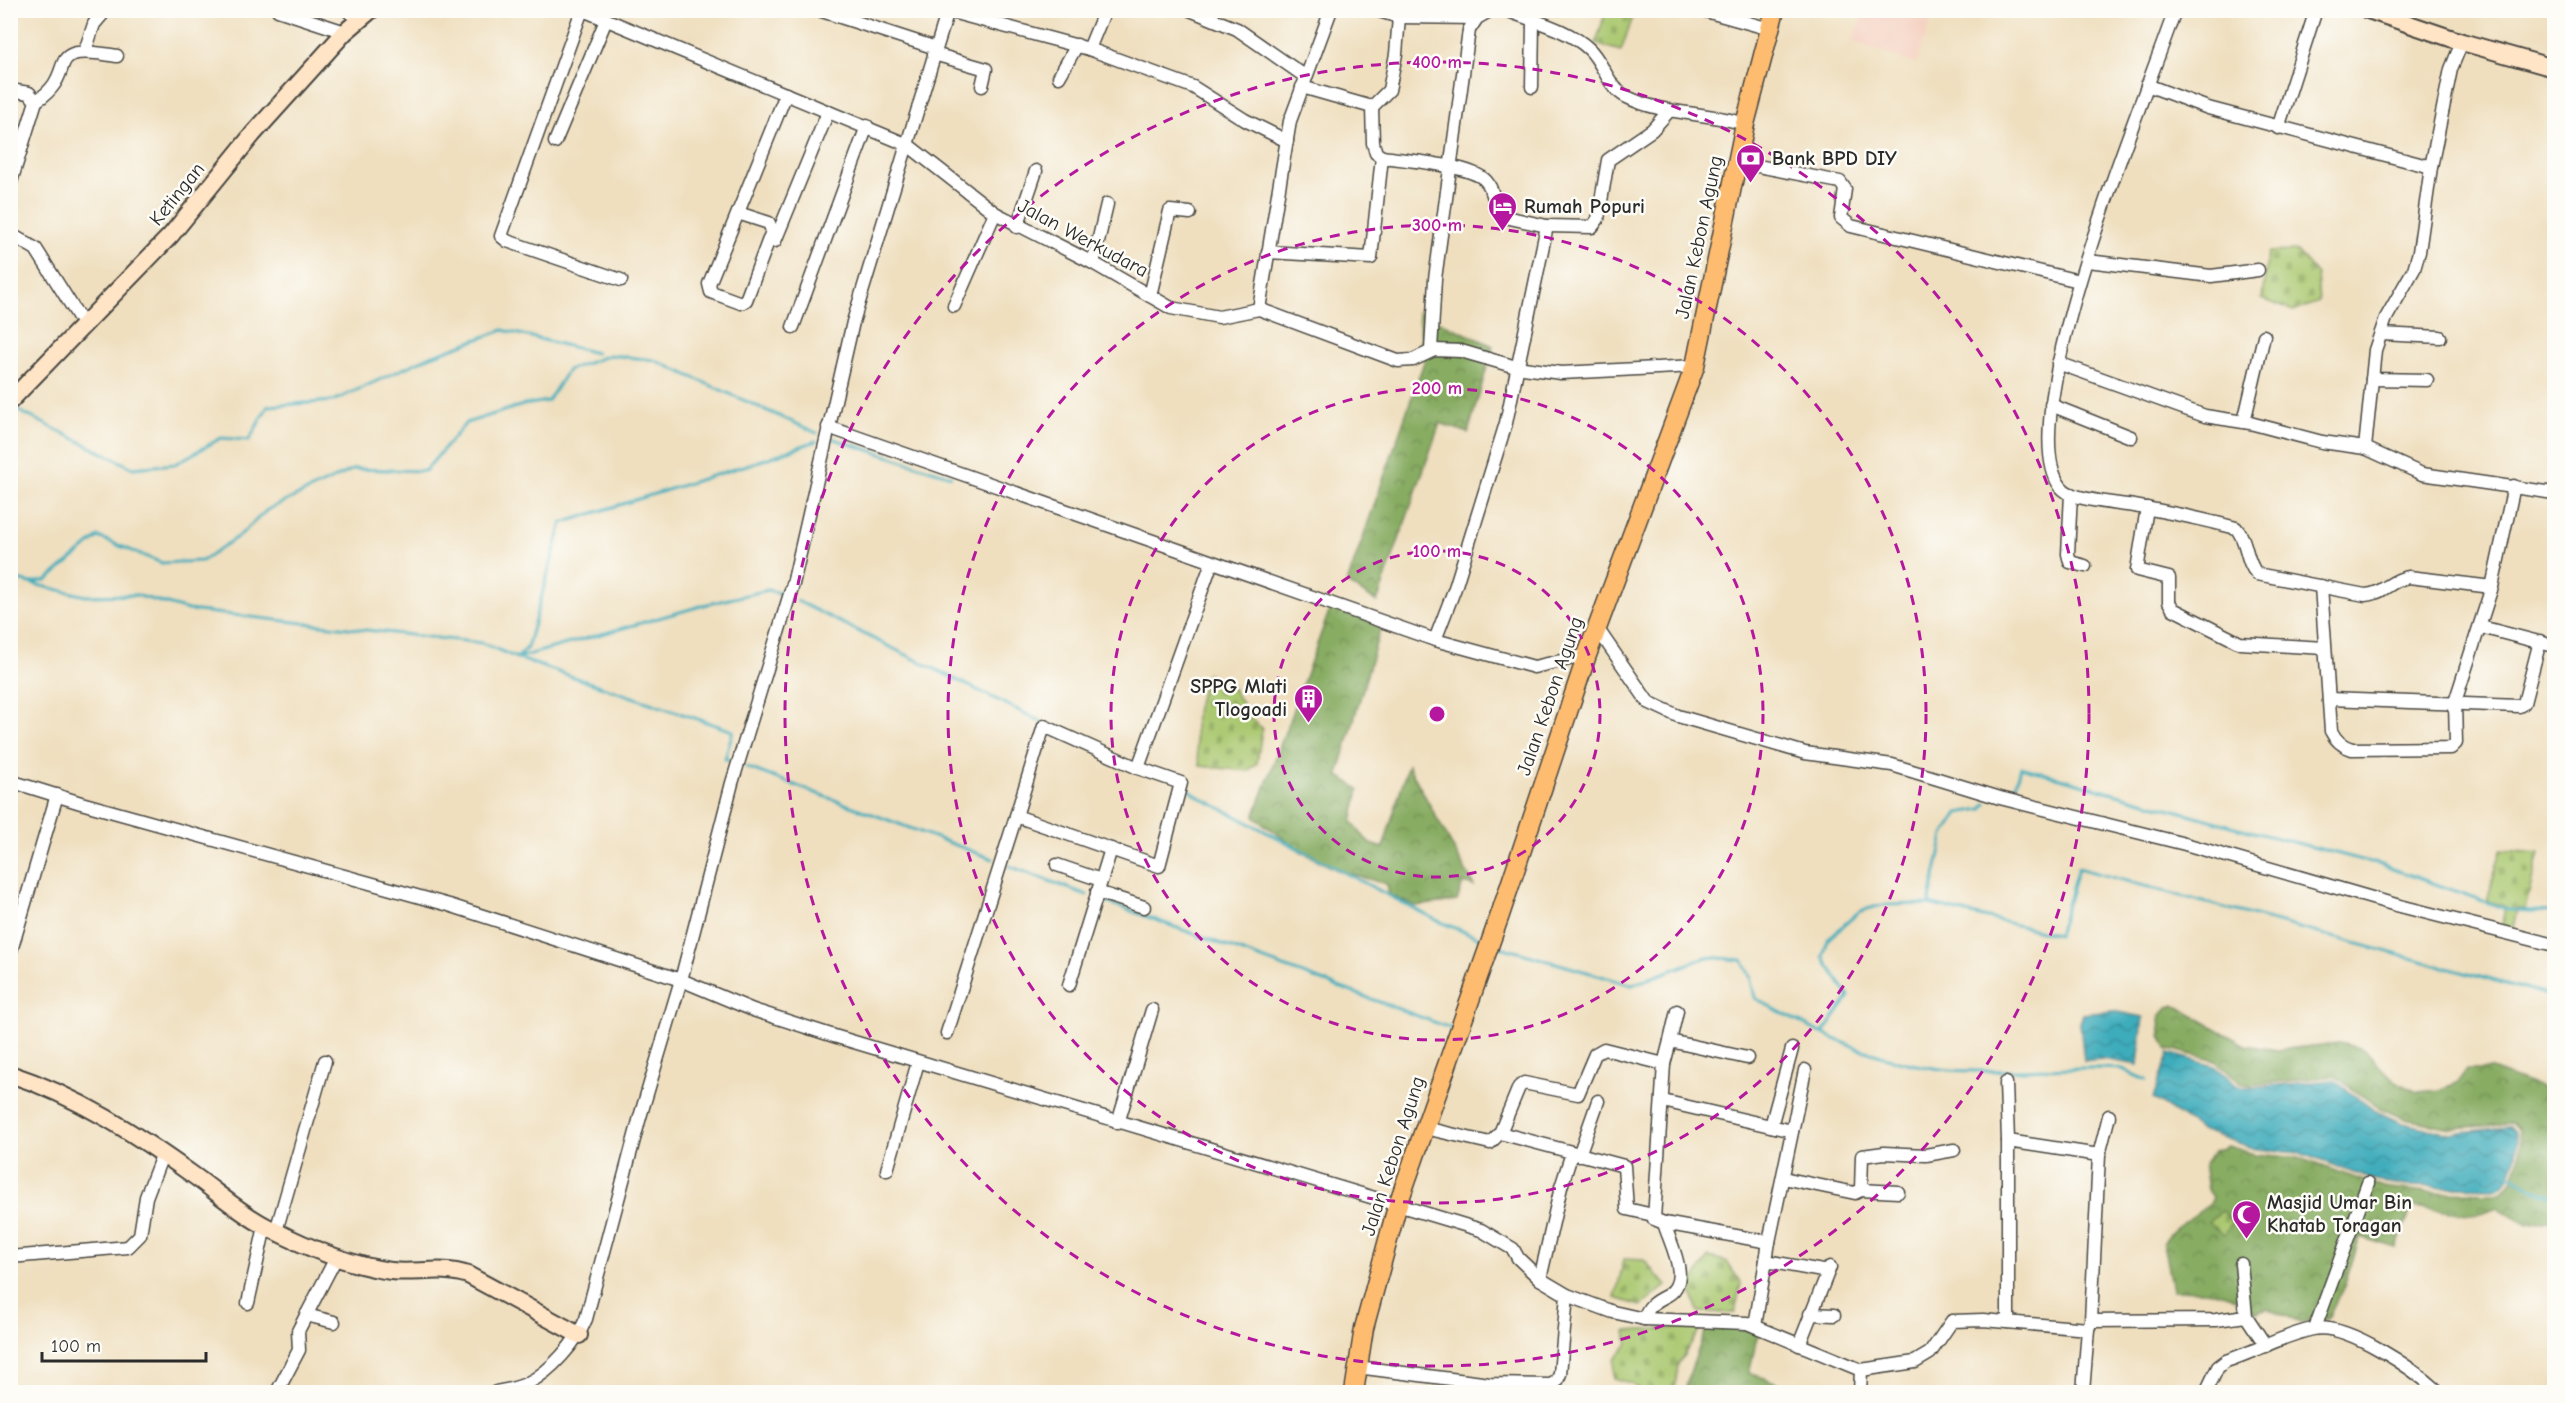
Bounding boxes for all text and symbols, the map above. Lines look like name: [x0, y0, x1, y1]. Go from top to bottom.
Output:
text: 400 m: [1412, 52, 1462, 73]
bank icon: Bank BPD DIY: [1735, 142, 1767, 184]
place label: Bank BPD DIY: [1772, 147, 1897, 170]
street label: Jalan Kebon Agung: [1670, 153, 1728, 321]
street label: Ketingan: [145, 158, 209, 230]
hotel icon: Rumah Popuri: [1487, 190, 1519, 232]
street label: Jalan Werkudara: [1014, 194, 1152, 282]
place label: Rumah Popuri: [1524, 195, 1645, 218]
text: 300 m: [1412, 215, 1462, 236]
text: 200 m: [1412, 378, 1462, 399]
text: 100 m: [1413, 541, 1461, 562]
street label: Jalan Kebon Agung: [1512, 614, 1588, 778]
place label: SPPG Mlati Tlogoadi: [1190, 675, 1287, 721]
building icon: SPPG Mlati Tlogoadi: [1292, 682, 1324, 724]
centre of rings: [1427, 704, 1447, 724]
street label: Jalan Kebon Agung: [1356, 1073, 1430, 1239]
place label: Masjid Umar Bin Khatab Toragan: [2267, 1191, 2412, 1237]
mosque icon: Masjid Umar Bin Khatab Toragan: [2230, 1198, 2262, 1240]
scale bar: [42, 1325, 206, 1363]
text: 100 m: [51, 1336, 101, 1357]

